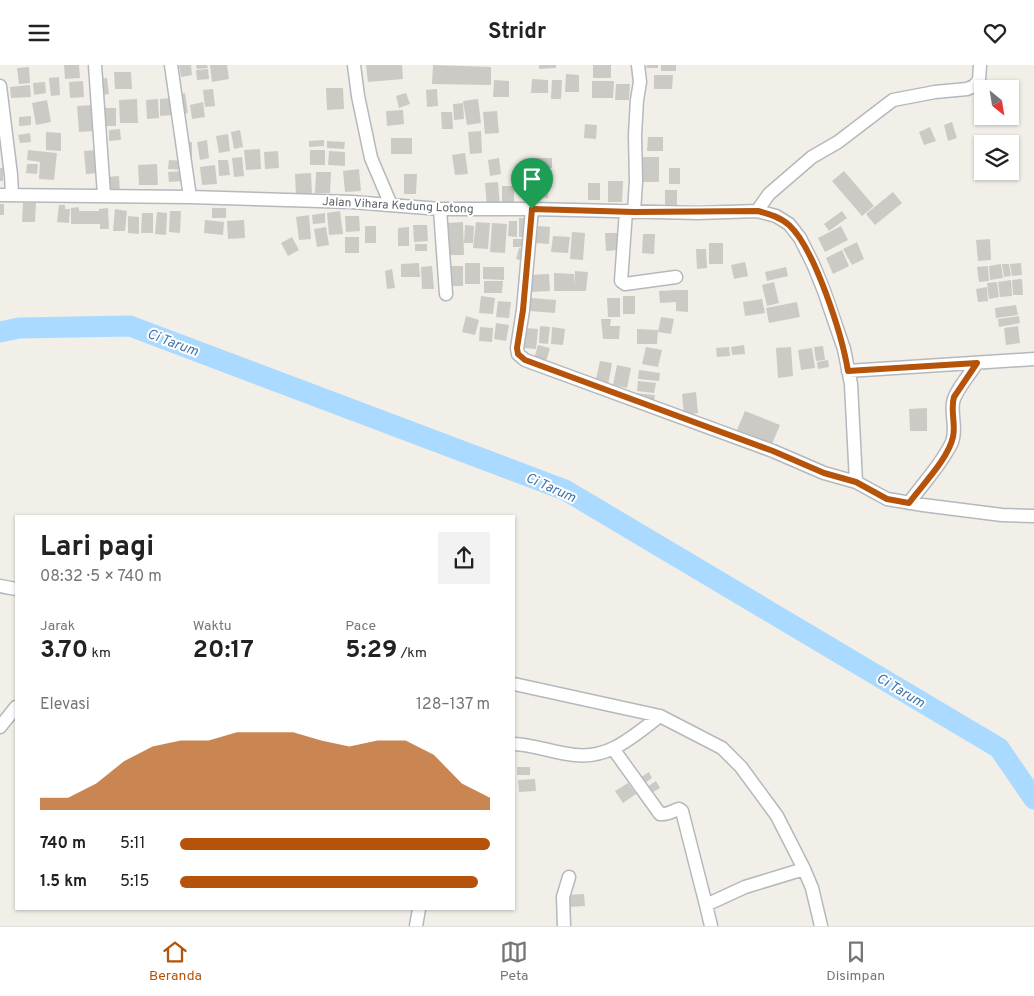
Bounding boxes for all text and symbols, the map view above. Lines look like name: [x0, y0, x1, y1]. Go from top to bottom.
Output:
icon: menu: [25, 19, 53, 47]
text: Stridr: [488, 19, 546, 46]
icon: heart: [981, 19, 1009, 47]
north arrow: [974, 80, 1019, 125]
map controls: [974, 80, 1019, 180]
button: layers: [974, 135, 1019, 180]
pin: [511, 158, 553, 209]
icon: arrive: [518, 165, 546, 193]
street label: Jalan Vihara Kedung Lotong: [322, 194, 474, 218]
water label: Ci Tarum: [145, 326, 201, 361]
water label: Ci Tarum: [523, 470, 579, 507]
text: Lari pagi: [40, 530, 154, 566]
button: share: [438, 532, 490, 584]
text: 08:32 · 5 × 740 m: [40, 567, 162, 587]
text: Jarak: [40, 618, 75, 635]
text: Waktu: [193, 618, 232, 635]
text: Pace: [345, 618, 376, 635]
text: 3.70: [40, 635, 88, 667]
text: 20:17: [193, 635, 254, 667]
text: 5:29: [345, 635, 397, 667]
text: km: [88, 645, 111, 662]
text: /km: [397, 645, 427, 662]
water label: Ci Tarum: [873, 670, 928, 713]
text: Elevasi: [40, 695, 90, 715]
text: 128–137 m: [416, 695, 490, 715]
text: 740 m: [40, 834, 86, 854]
text: 5:11: [120, 834, 145, 854]
text: 1.5 km: [40, 872, 87, 892]
text: 5:15: [120, 872, 149, 892]
tab: Beranda: [149, 938, 202, 985]
tab: Peta: [500, 938, 528, 985]
tab: Disimpan: [826, 938, 885, 985]

